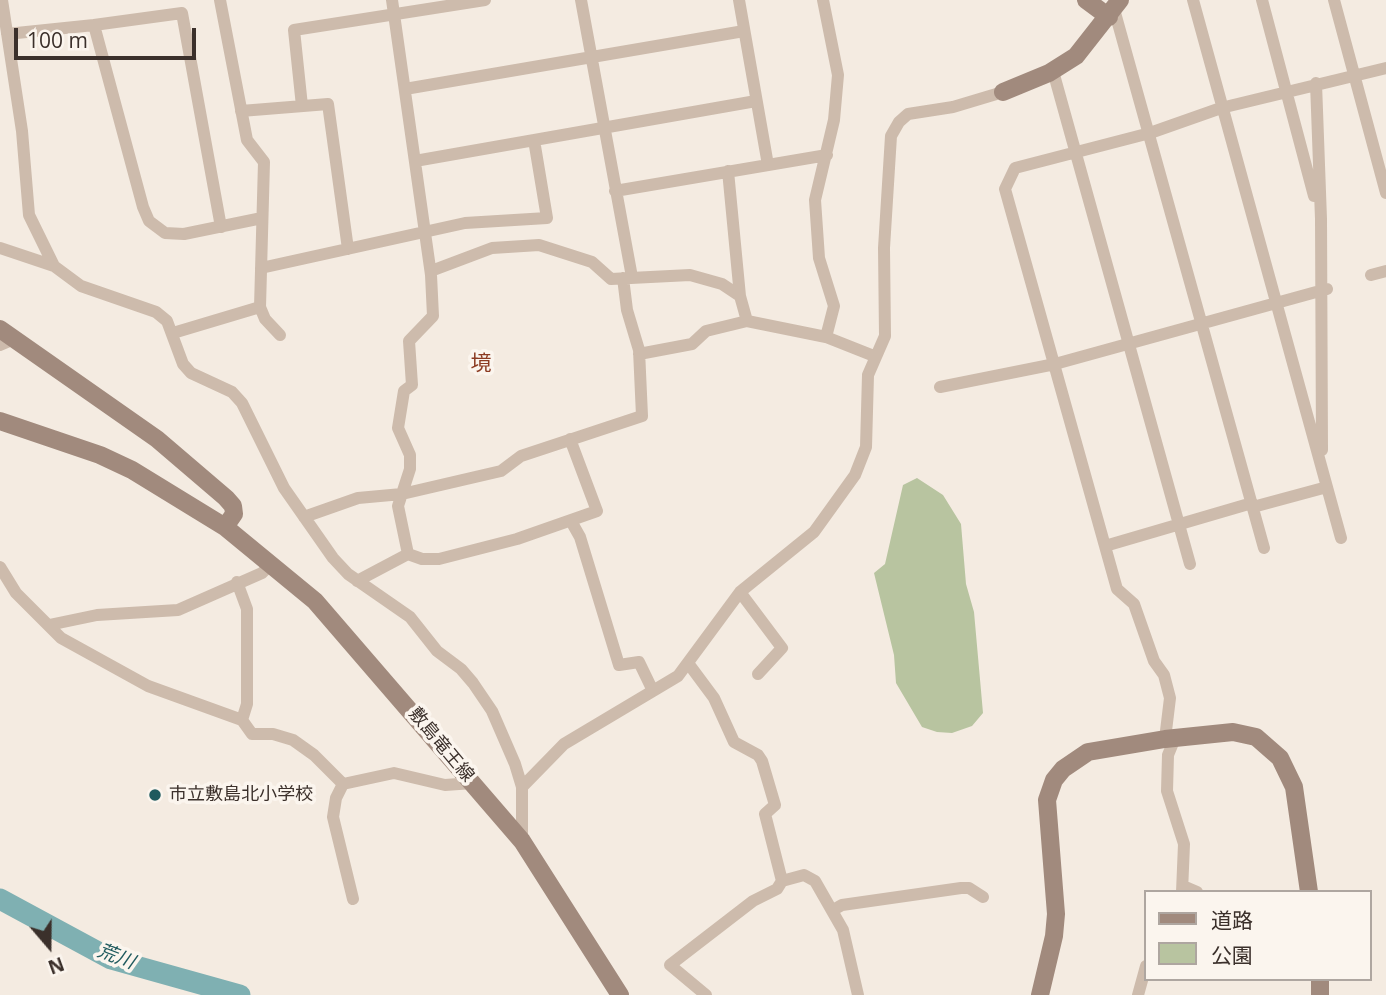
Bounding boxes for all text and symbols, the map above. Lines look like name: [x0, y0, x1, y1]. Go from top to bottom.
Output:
scale bar: [18, 14, 200, 58]
text: 100 m: [27, 26, 88, 54]
district label: 境: [471, 351, 491, 377]
street label: 敷島竜王線: [404, 704, 478, 786]
place label: 市立敷島北小学校: [169, 784, 313, 806]
marker: 市立敷島北小学校: [147, 787, 163, 803]
legend: [1144, 890, 1372, 981]
text: 道路: [1211, 906, 1253, 934]
north arrow: [14, 911, 84, 981]
water label: 荒川: [94, 940, 138, 974]
text: 公園: [1211, 941, 1253, 969]
text: N: [44, 951, 68, 981]

